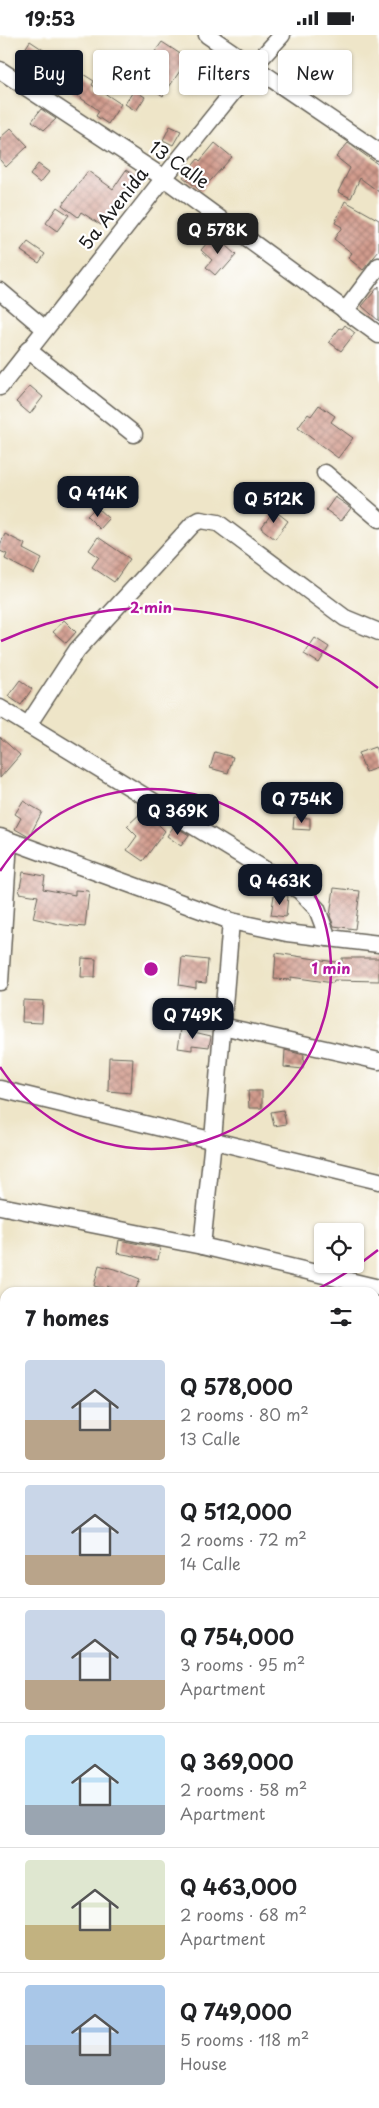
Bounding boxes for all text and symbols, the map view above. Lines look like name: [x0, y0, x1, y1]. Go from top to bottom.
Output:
text: 19:53: [25, 4, 75, 32]
chip: Buy: [15, 50, 83, 95]
chip: Rent: [93, 50, 169, 95]
chip: Filters: [179, 50, 268, 95]
chip: New: [278, 50, 352, 95]
street label: 13 Calle: [144, 133, 216, 194]
street label: 5a Avenida: [72, 160, 154, 255]
pin: Q 578K: [177, 213, 259, 255]
text: Q 578K: [188, 217, 248, 241]
pin: Q 414K: [57, 475, 139, 518]
text: Q 414K: [68, 480, 128, 504]
pin: Q 512K: [233, 481, 315, 524]
text: Q 512K: [245, 486, 303, 510]
text: 2 min: [130, 595, 172, 618]
pin: Q 754K: [261, 781, 343, 824]
text: Q 754K: [272, 786, 332, 810]
pin: Q 369K: [137, 793, 219, 836]
text: Q 369K: [148, 798, 208, 822]
pin: Q 463K: [239, 863, 321, 906]
text: Q 463K: [249, 868, 311, 892]
text: 1 min: [312, 956, 350, 979]
centre of rings: [142, 960, 160, 978]
pin: Q 749K: [152, 997, 234, 1040]
text: Q 749K: [163, 1002, 223, 1026]
map controls: [314, 1223, 364, 1273]
button: locate: [314, 1223, 364, 1273]
text: 7 homes: [25, 1301, 109, 1333]
icon: filters: [327, 1303, 355, 1331]
text: Q 578,000: [180, 1370, 293, 1402]
icon: home: [65, 1380, 125, 1440]
text: 2 rooms · 80 m²: [180, 1402, 309, 1426]
text: 13 Calle: [180, 1426, 240, 1450]
text: Q 512,000: [180, 1495, 292, 1527]
icon: home: [65, 1505, 125, 1565]
text: 2 rooms · 72 m²: [180, 1527, 307, 1551]
text: 14 Calle: [180, 1551, 241, 1575]
text: Q 754,000: [180, 1620, 294, 1652]
icon: home: [65, 1630, 125, 1690]
text: 3 rooms · 95 m²: [180, 1652, 305, 1676]
text: Apartment: [180, 1676, 265, 1700]
text: Q 369,000: [180, 1745, 294, 1777]
icon: home: [65, 1755, 125, 1815]
text: 2 rooms · 58 m²: [180, 1777, 307, 1801]
text: Apartment: [180, 1801, 265, 1825]
text: Q 463,000: [180, 1870, 297, 1902]
icon: home: [65, 1880, 125, 1940]
text: 2 rooms · 68 m²: [180, 1902, 307, 1926]
text: Apartment: [180, 1926, 265, 1950]
text: Q 749,000: [180, 1995, 292, 2027]
icon: home: [65, 2005, 125, 2065]
text: 5 rooms · 118 m²: [180, 2027, 309, 2051]
text: House: [180, 2051, 227, 2075]

